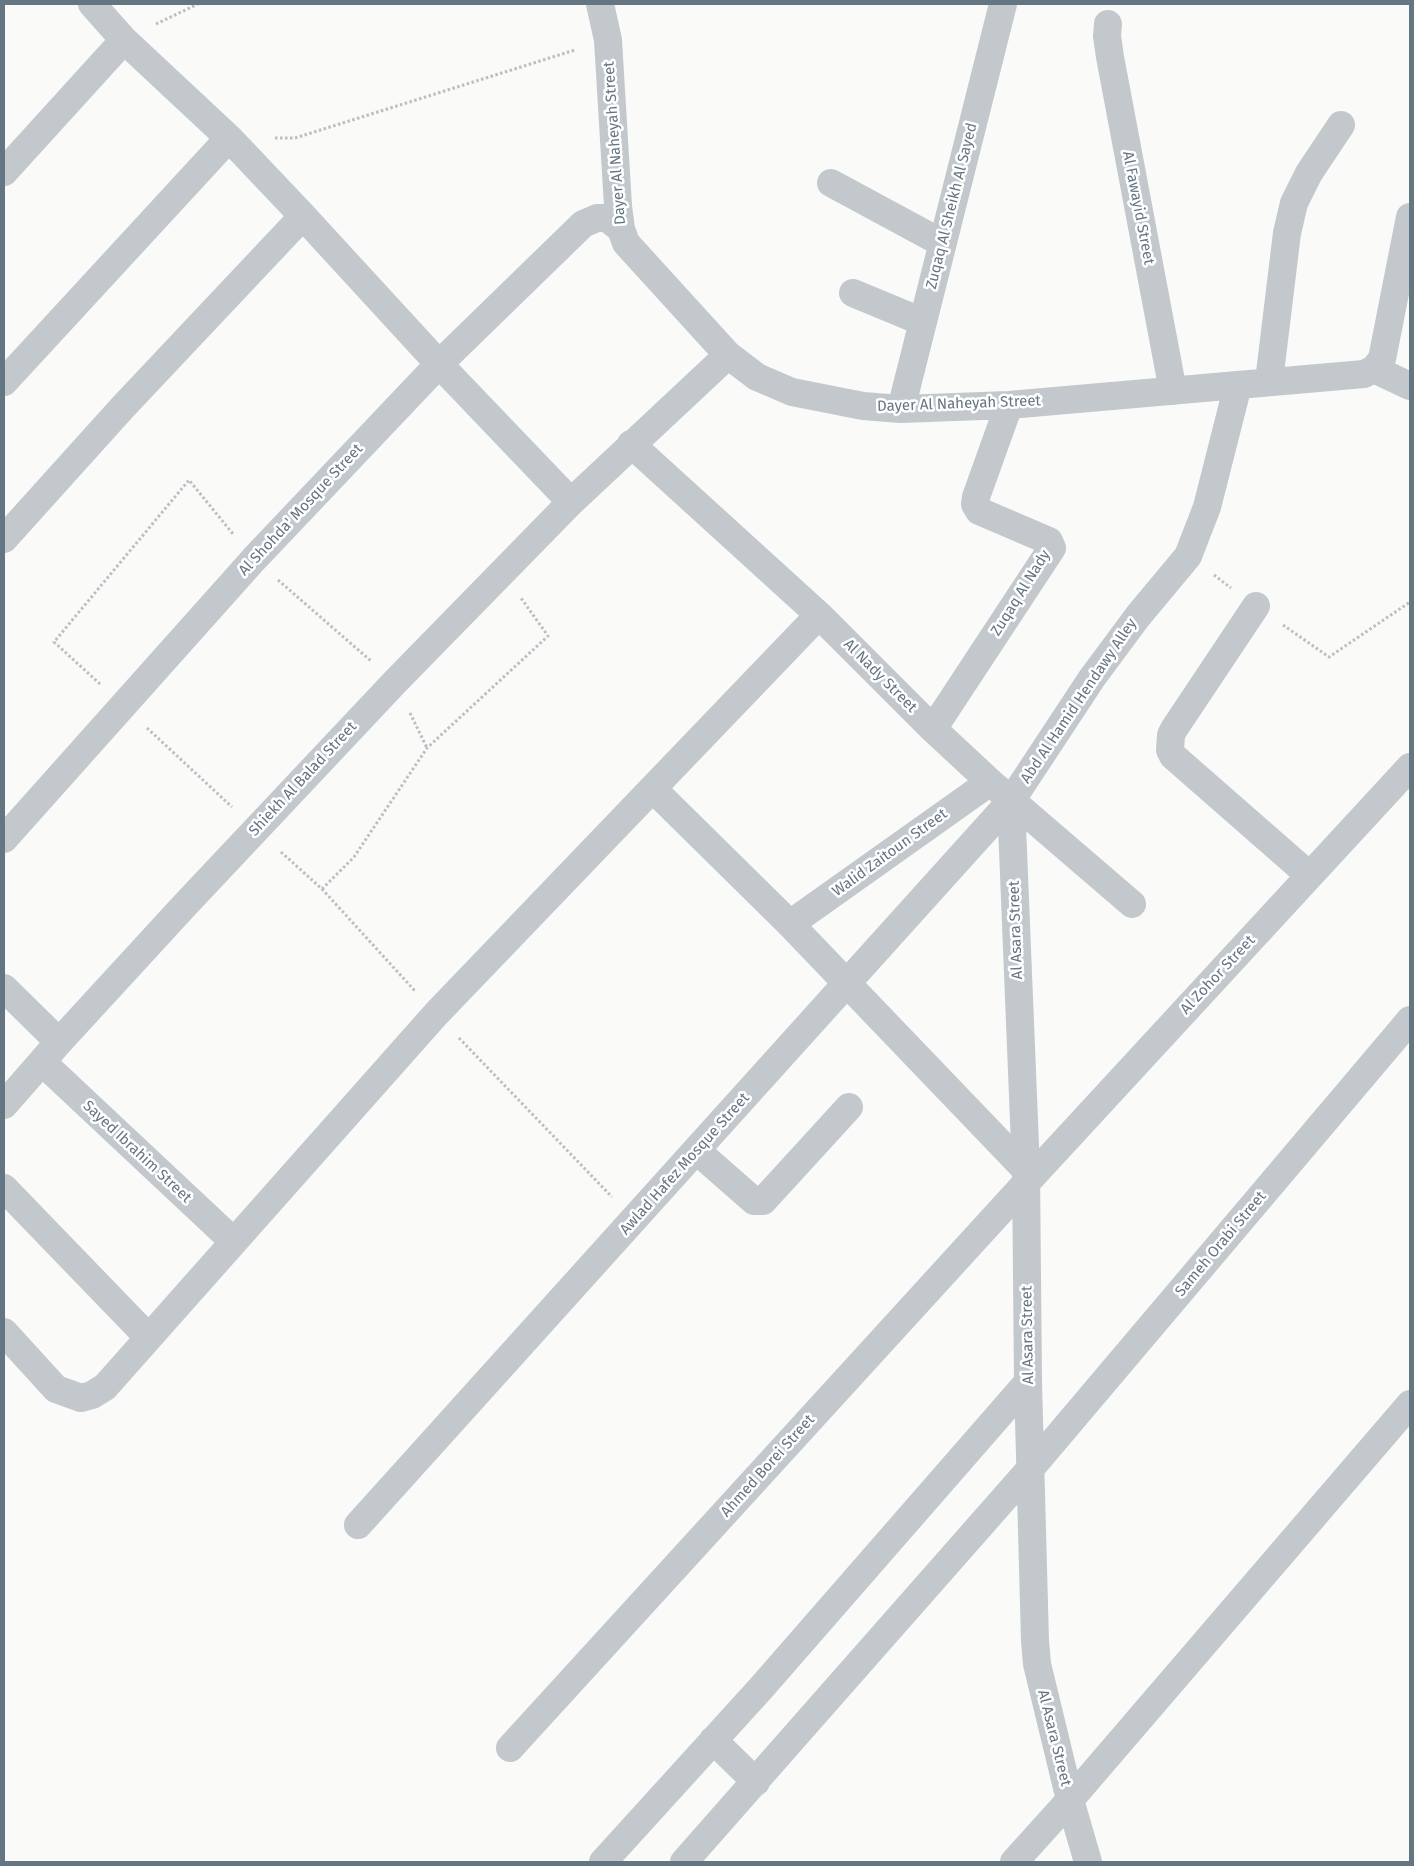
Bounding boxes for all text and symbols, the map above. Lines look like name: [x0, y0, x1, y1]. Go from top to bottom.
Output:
street label: Dayer Al Naheyah Street: [600, 61, 630, 225]
street label: Zuqaq Al Sheikh Al Sayed: [923, 121, 981, 291]
street label: Al Fawayid Street: [1118, 150, 1158, 266]
street label: Dayer Al Naheyah Street: [877, 392, 1041, 416]
street label: Al Shohda' Mosque Street: [235, 440, 367, 580]
street label: Zuqaq Al Nady: [987, 547, 1055, 639]
street label: Abd Al Hamid Hendawy Alley: [1017, 615, 1141, 787]
street label: Al Nady Street: [840, 636, 920, 716]
street label: Shiekh Al Balad Street: [245, 718, 361, 840]
street label: Walid Zaitoun Street: [829, 805, 951, 901]
street label: Al Asara Street: [1005, 880, 1027, 980]
street label: Al Zohor Street: [1177, 932, 1259, 1018]
street label: Awlad Hafez Mosque Street: [617, 1089, 753, 1239]
street label: Sayed Ibrahim Street: [79, 1097, 195, 1207]
street label: Sameh Orabi Street: [1172, 1188, 1270, 1300]
street label: Al Asara Street: [1018, 1286, 1038, 1384]
street label: Ahmed Borei Street: [717, 1411, 819, 1521]
street label: Al Asara Street: [1033, 1688, 1075, 1788]

